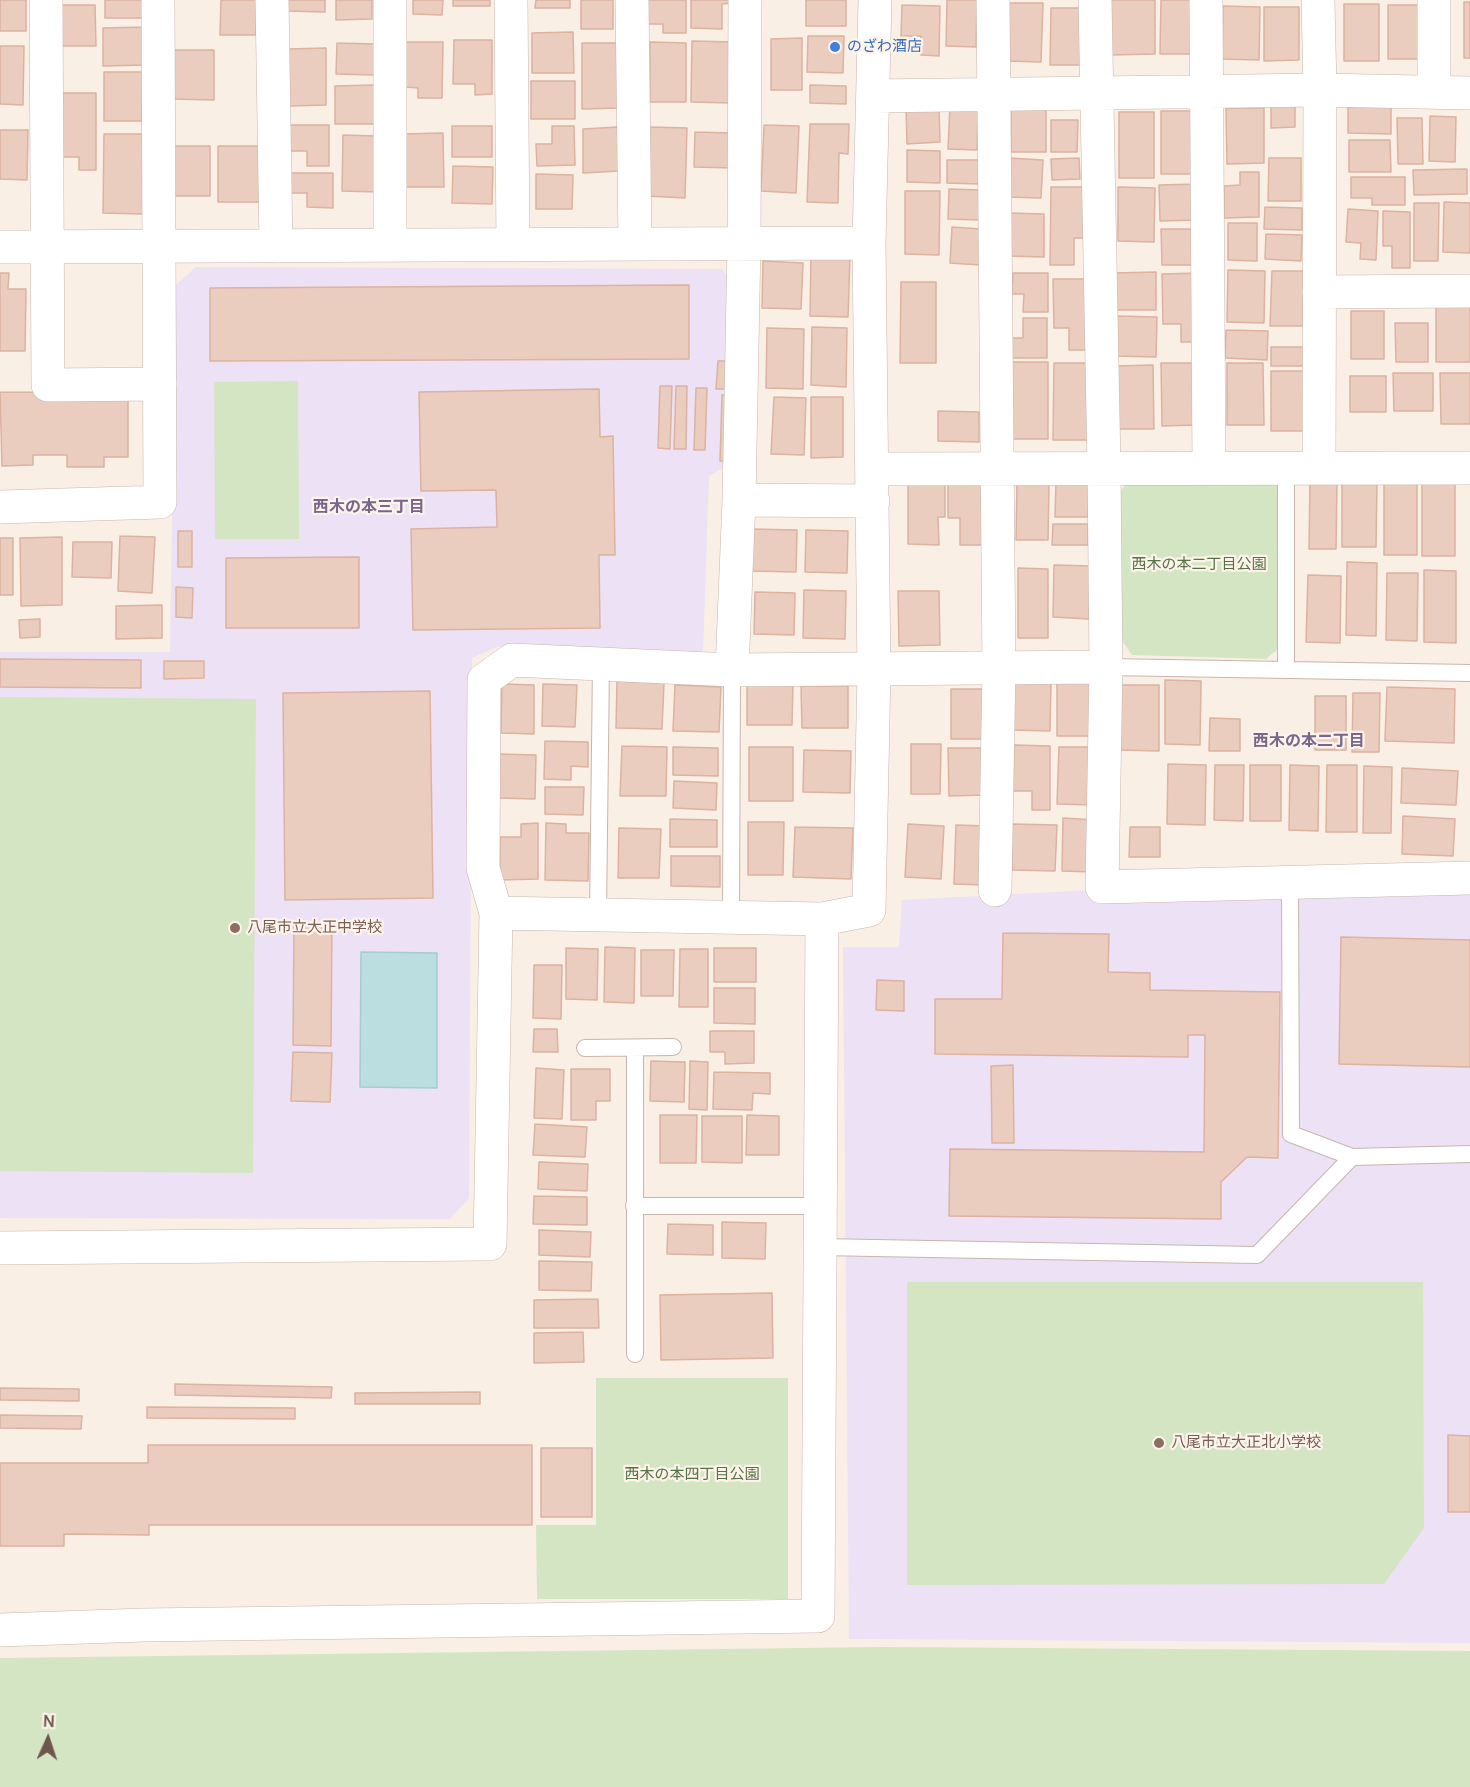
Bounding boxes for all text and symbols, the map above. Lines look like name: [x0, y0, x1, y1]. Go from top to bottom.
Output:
place label: のざわ酒店: [847, 38, 922, 56]
marker: のざわ酒店: [828, 40, 842, 54]
district label: 西木の本三丁目: [313, 498, 425, 518]
park label: 西木の本二丁目公園: [1132, 556, 1266, 574]
district label: 西木の本二丁目: [1253, 732, 1365, 752]
place label: 八尾市立大正中学校: [247, 919, 382, 937]
marker: 八尾市立大正中学校: [228, 921, 242, 935]
place label: 八尾市立大正北小学校: [1171, 1434, 1321, 1452]
marker: 八尾市立大正北小学校: [1152, 1436, 1166, 1450]
park label: 西木の本四丁目公園: [625, 1466, 759, 1484]
north arrow: [18, 1709, 78, 1769]
text: N: [43, 1710, 55, 1732]

